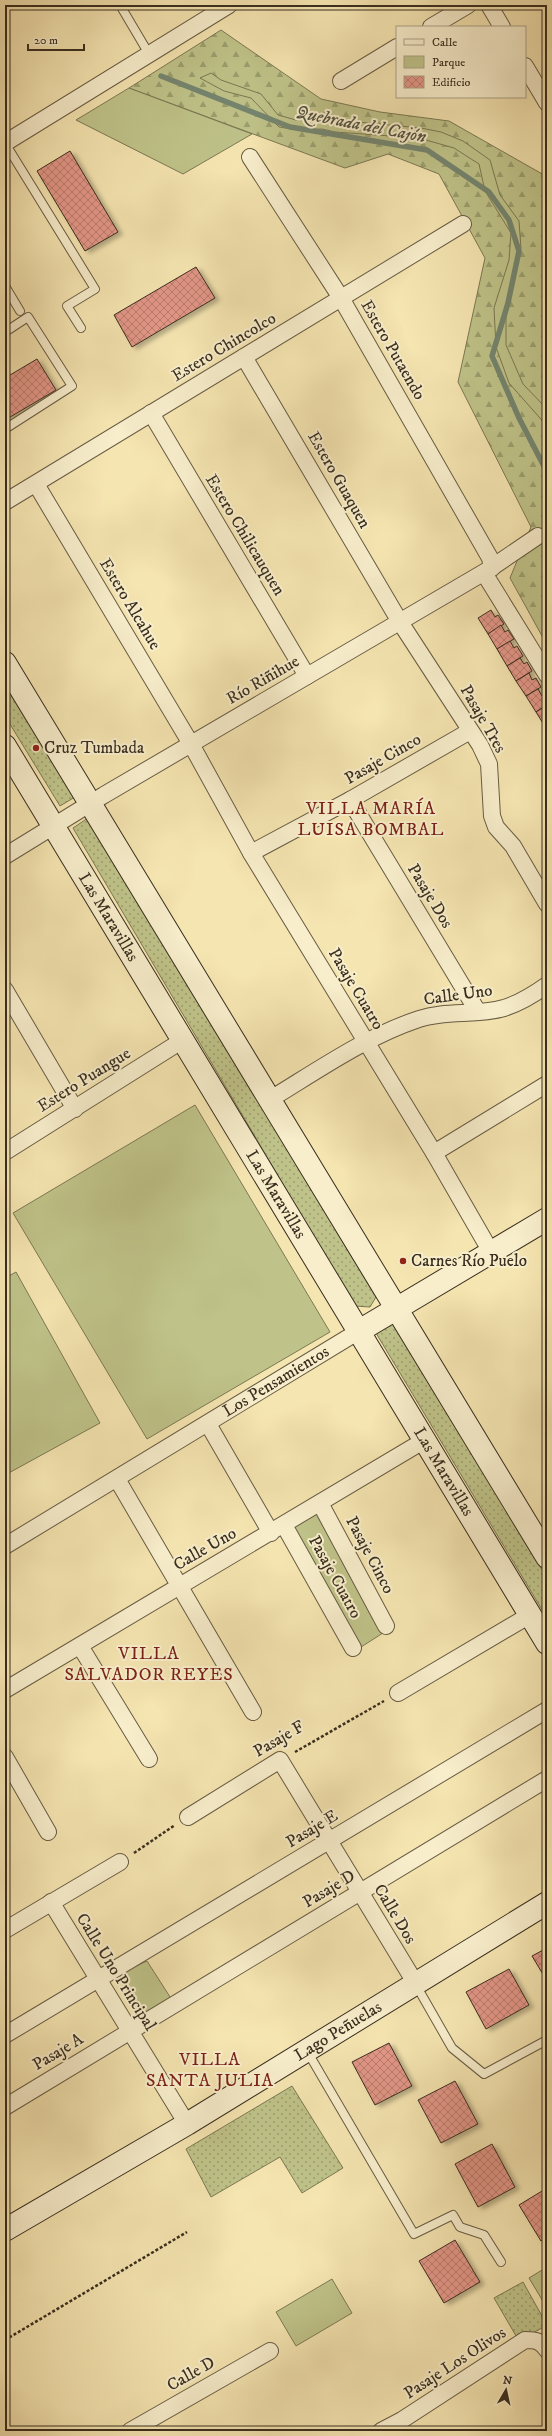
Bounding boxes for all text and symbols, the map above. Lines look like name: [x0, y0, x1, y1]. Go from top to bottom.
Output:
scale bar: [28, 26, 84, 52]
legend: [396, 26, 526, 98]
text: 20 m: [34, 33, 58, 48]
text: Calle: [432, 35, 457, 50]
text: Parque: [432, 55, 465, 70]
text: Edificio: [432, 75, 471, 90]
water label: Quebrada del Cajón: [294, 102, 428, 148]
street label: Estero Putaendo: [356, 296, 430, 404]
street label: Estero Chincolco: [168, 307, 280, 387]
street label: Estero Guaquen: [302, 428, 376, 532]
street label: Estero Chilicauquen: [200, 470, 290, 600]
street label: Estero Alcahue: [94, 554, 166, 654]
street label: Río Riñihue: [223, 650, 303, 710]
street label: Pasaje Tres: [455, 681, 511, 757]
street label: Pasaje Cinco: [341, 728, 425, 790]
place label: Cruz Tumbada: [44, 737, 145, 759]
marker: Cruz Tumbada: [31, 743, 41, 753]
district label: VILLA MARÍA LUISA BOMBAL: [297, 797, 445, 841]
street label: Pasaje Dos: [402, 860, 458, 933]
street label: Las Maravillas: [73, 869, 144, 966]
street label: Pasaje Cuatro: [323, 944, 389, 1034]
street label: Calle Uno: [422, 979, 494, 1011]
street label: Estero Puangue: [33, 1043, 135, 1117]
street label: Las Maravillas: [241, 1146, 311, 1243]
place label: Carnes Río Puelo: [411, 1250, 527, 1272]
marker: Carnes Río Puelo: [398, 1256, 408, 1266]
street label: Los Pensamientos: [219, 1341, 334, 1422]
street label: Las Maravillas: [408, 1423, 479, 1521]
street label: Pasaje Cinco: [340, 1512, 400, 1598]
street label: Calle Uno: [170, 1522, 240, 1576]
street label: Pasaje Cuatro: [303, 1532, 367, 1622]
district label: VILLA SALVADOR REYES: [64, 1643, 234, 1686]
street label: Pasaje F: [250, 1715, 309, 1762]
street label: Pasaje E: [282, 1805, 342, 1853]
street label: Pasaje D: [299, 1865, 359, 1913]
street label: Calle Dos: [369, 1880, 422, 1948]
street label: Calle Uno Principal: [71, 1909, 161, 2035]
street label: Lago Peñuelas: [290, 1996, 386, 2066]
street label: Pasaje A: [29, 2028, 88, 2076]
district label: VILLA SANTA JULIA: [146, 2049, 274, 2092]
street label: Pasaje Los Olivos: [400, 2322, 510, 2404]
street label: Calle D: [163, 2351, 219, 2397]
north arrow: [486, 2370, 526, 2410]
text: N: [502, 2373, 513, 2389]

